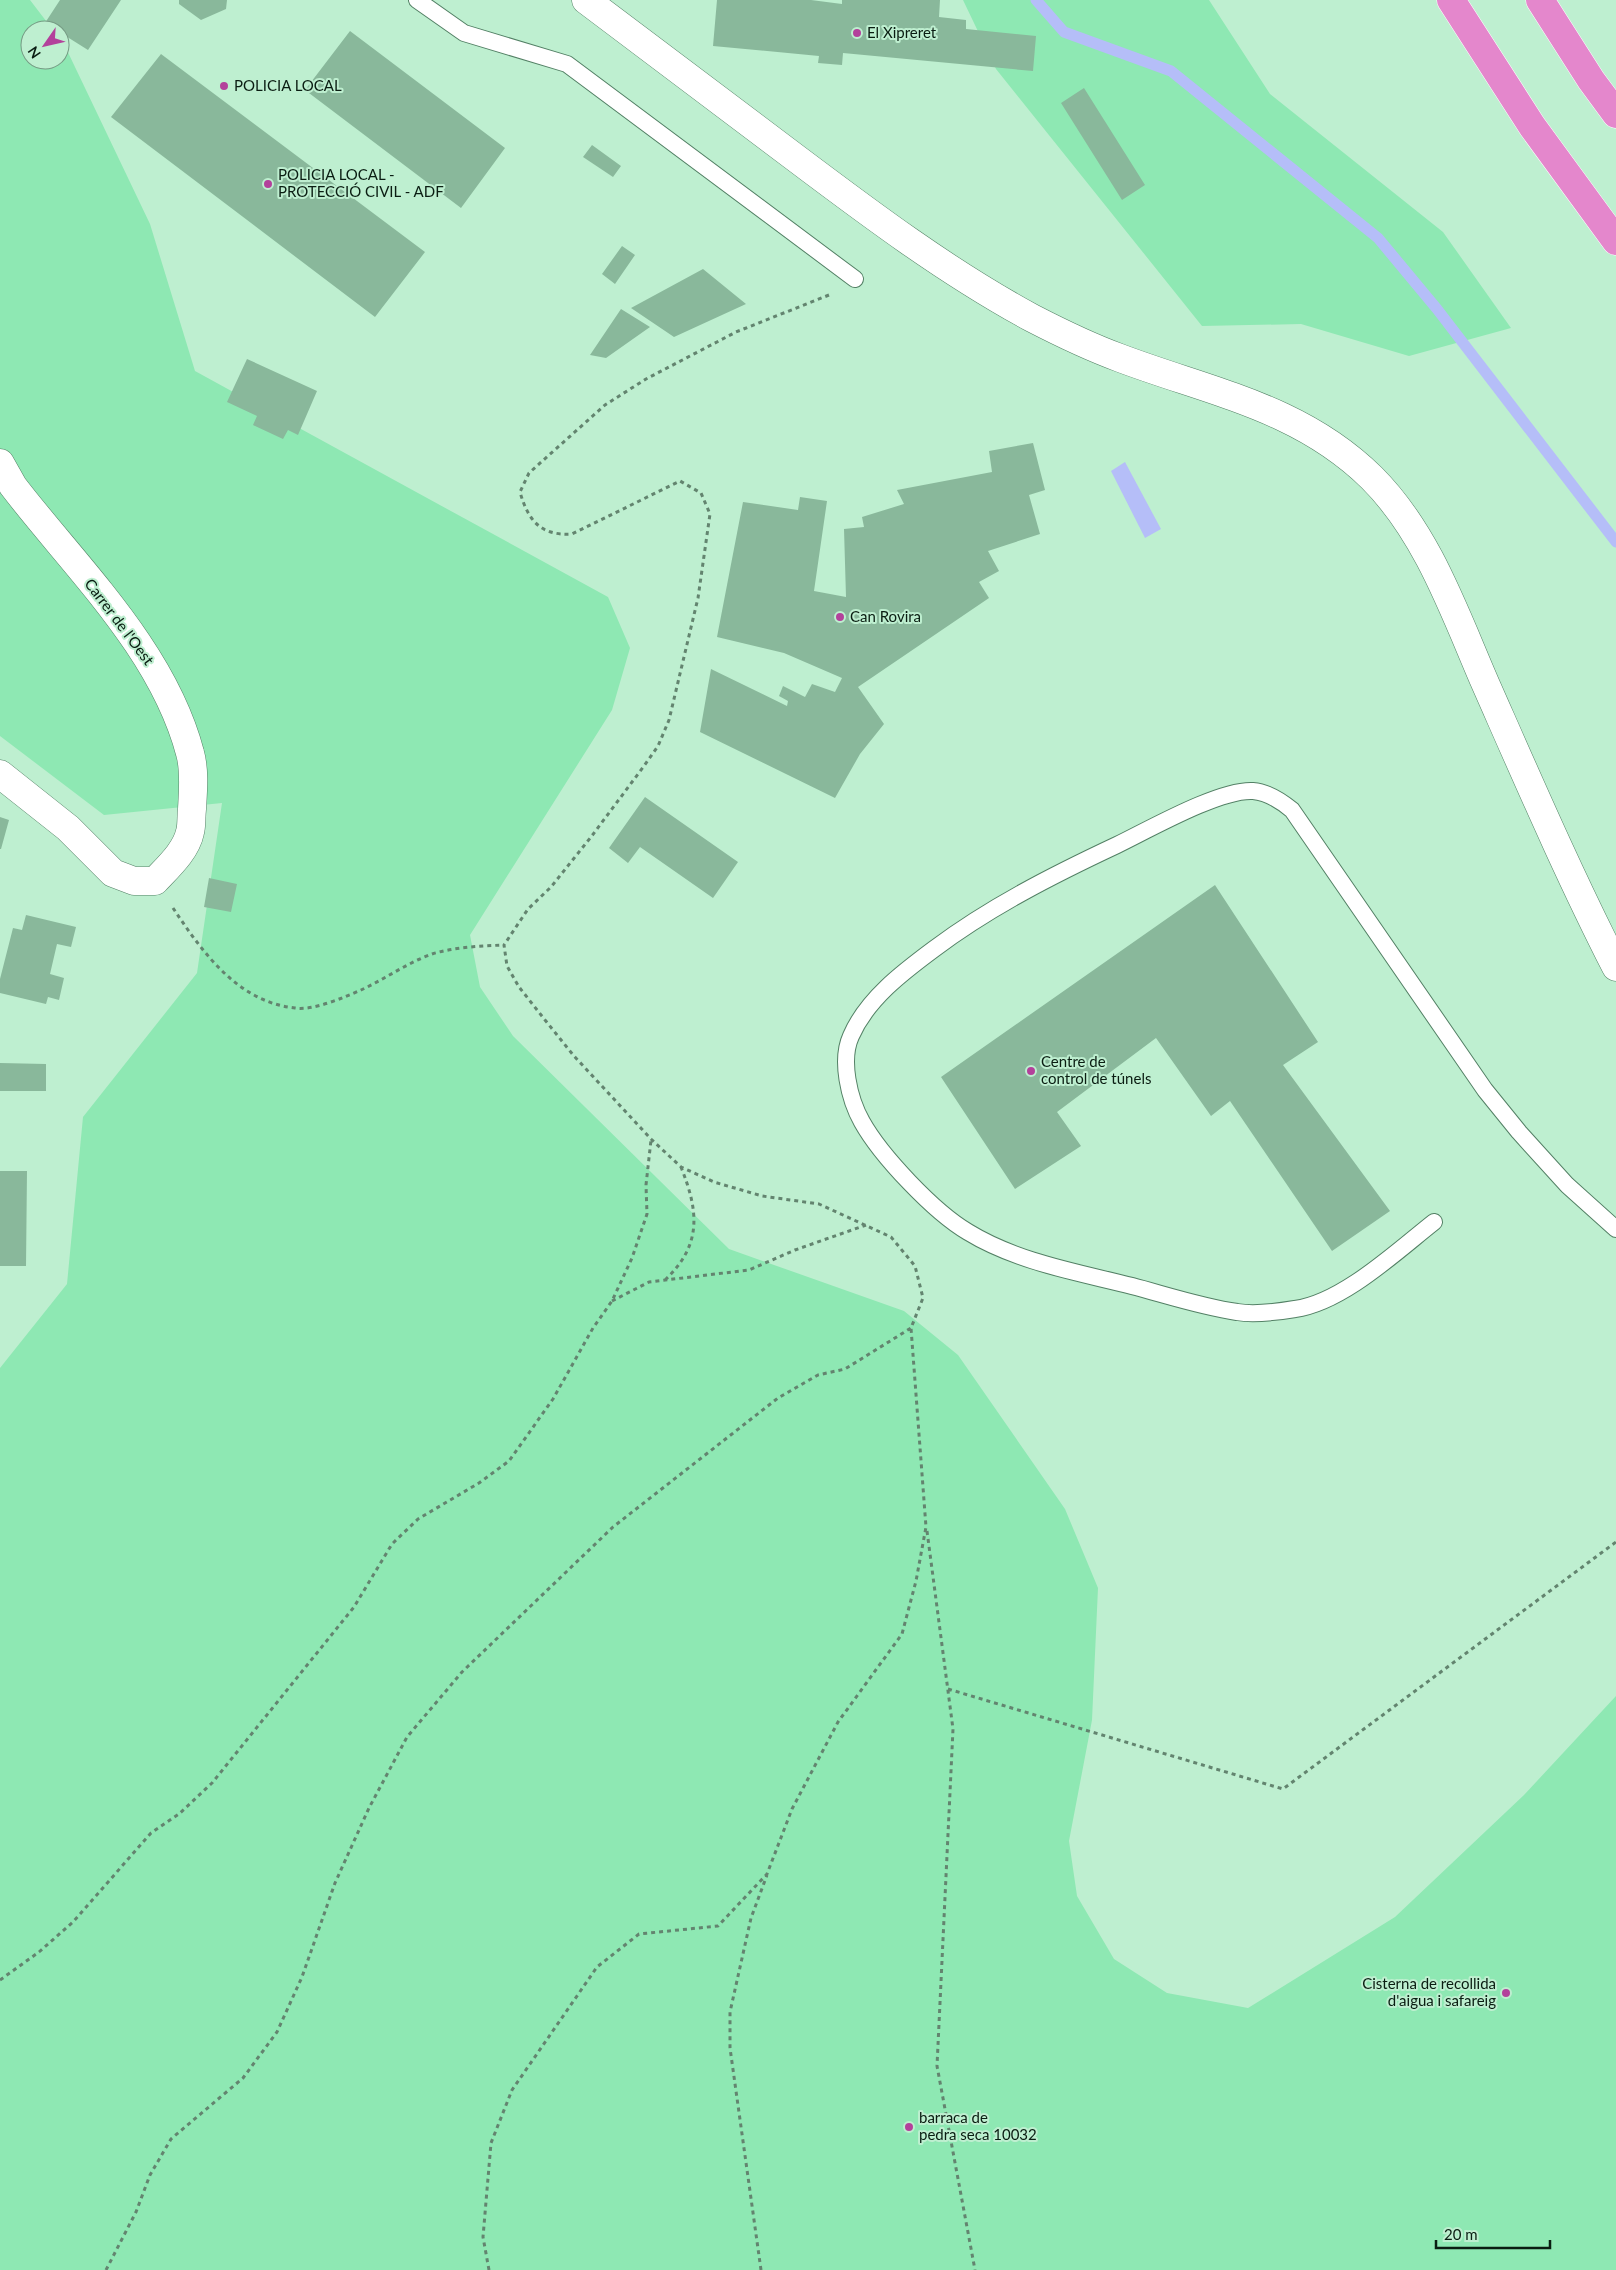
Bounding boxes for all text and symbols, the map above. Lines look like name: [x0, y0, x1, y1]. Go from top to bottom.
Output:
north arrow: [20, 20, 70, 70]
place label: El Xipreret: [867, 23, 937, 41]
marker: El Xipreret: [851, 27, 863, 39]
text: N: [24, 43, 44, 62]
place label: POLICIA LOCAL: [234, 76, 342, 94]
marker: POLICIA LOCAL: [218, 80, 230, 92]
place label: POLICIA LOCAL - PROTECCIÓ CIVIL - ADF: [278, 165, 444, 200]
marker: POLICIA LOCAL - PROTECCIÓ CIVIL - ADF: [262, 178, 274, 190]
street label: Carrer de l'Oest: [81, 575, 158, 669]
place label: Can Rovira: [850, 607, 921, 625]
marker: Can Rovira: [834, 611, 846, 623]
place label: Centre de control de túnels: [1041, 1052, 1151, 1087]
marker: Centre de control de túnels: [1025, 1065, 1037, 1077]
place label: Cisterna de recollida d'aigua i safareig: [1362, 1974, 1496, 2009]
marker: Cisterna de recollida d'aigua i safareig: [1500, 1987, 1512, 1999]
place label: barraca de pedra seca 10032: [919, 2108, 1037, 2143]
marker: barraca de pedra seca 10032: [903, 2121, 915, 2133]
scale bar: [1436, 2218, 1550, 2250]
text: 20 m: [1444, 2225, 1478, 2243]

